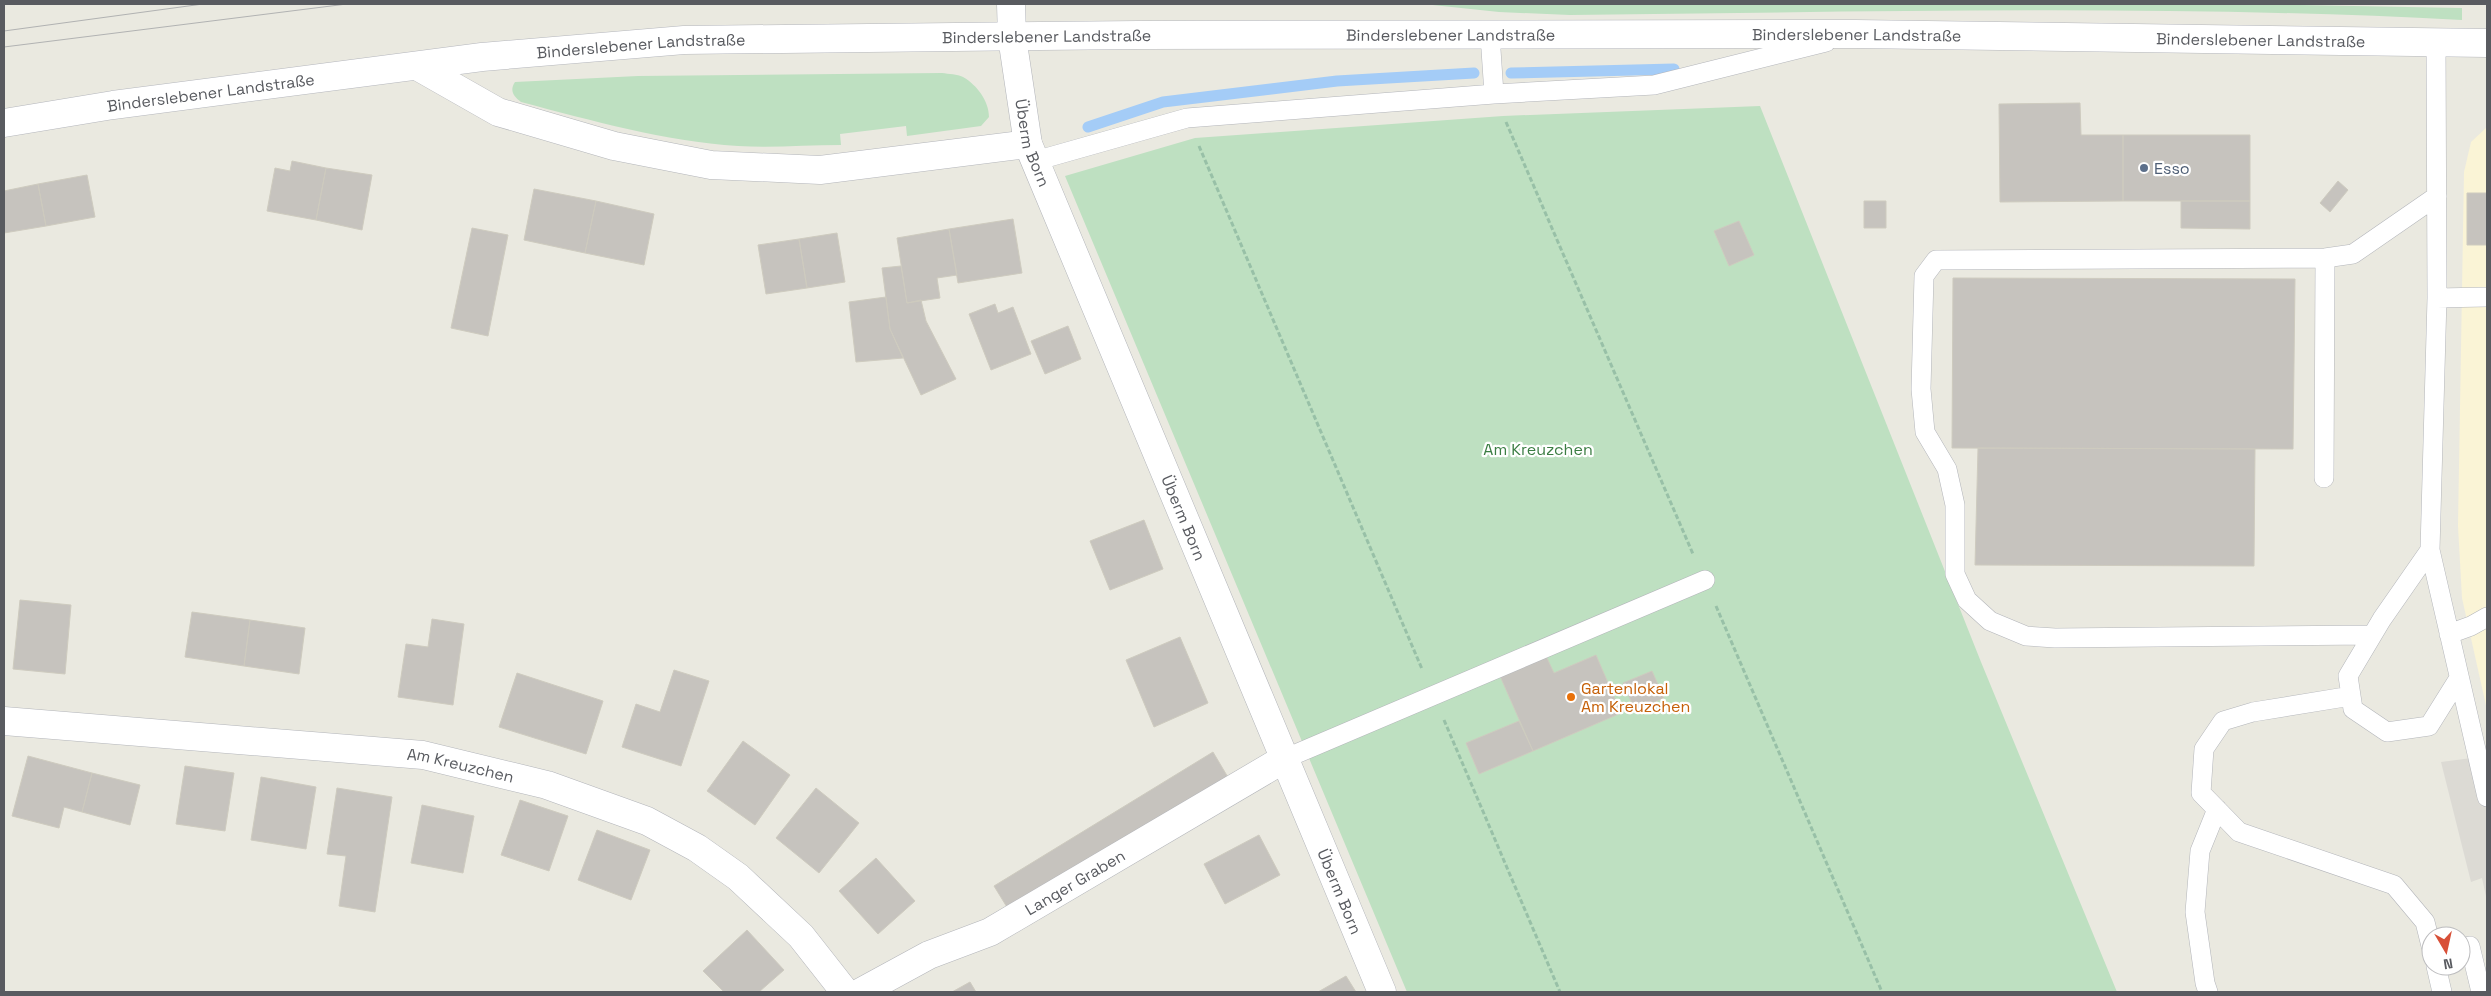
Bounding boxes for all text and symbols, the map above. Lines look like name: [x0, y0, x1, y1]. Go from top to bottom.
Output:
street label: Binderslebener Landstraße: [1346, 24, 1555, 46]
street label: Binderslebener Landstraße: [1752, 24, 1961, 47]
street label: Binderslebener Landstraße: [942, 25, 1151, 48]
street label: Binderslebener Landstraße: [2156, 28, 2365, 52]
street label: Binderslebener Landstraße: [536, 29, 745, 63]
street label: Binderslebener Landstraße: [105, 69, 316, 117]
street label: Überm Born: [1010, 97, 1055, 190]
place label: Esso: [2154, 158, 2190, 179]
marker: Esso: [2138, 162, 2150, 174]
park label: Am Kreuzchen: [1483, 439, 1593, 460]
street label: Überm Born: [1156, 472, 1211, 564]
place label: Gartenlokal Am Kreuzchen: [1581, 678, 1690, 717]
marker: Gartenlokal Am Kreuzchen: [1565, 691, 1577, 703]
street label: Am Kreuzchen: [406, 744, 516, 788]
street label: Langer Graben: [1021, 845, 1129, 920]
street label: Überm Born: [1312, 846, 1367, 937]
north arrow: [2421, 926, 2471, 976]
text: N: [2442, 954, 2454, 973]

